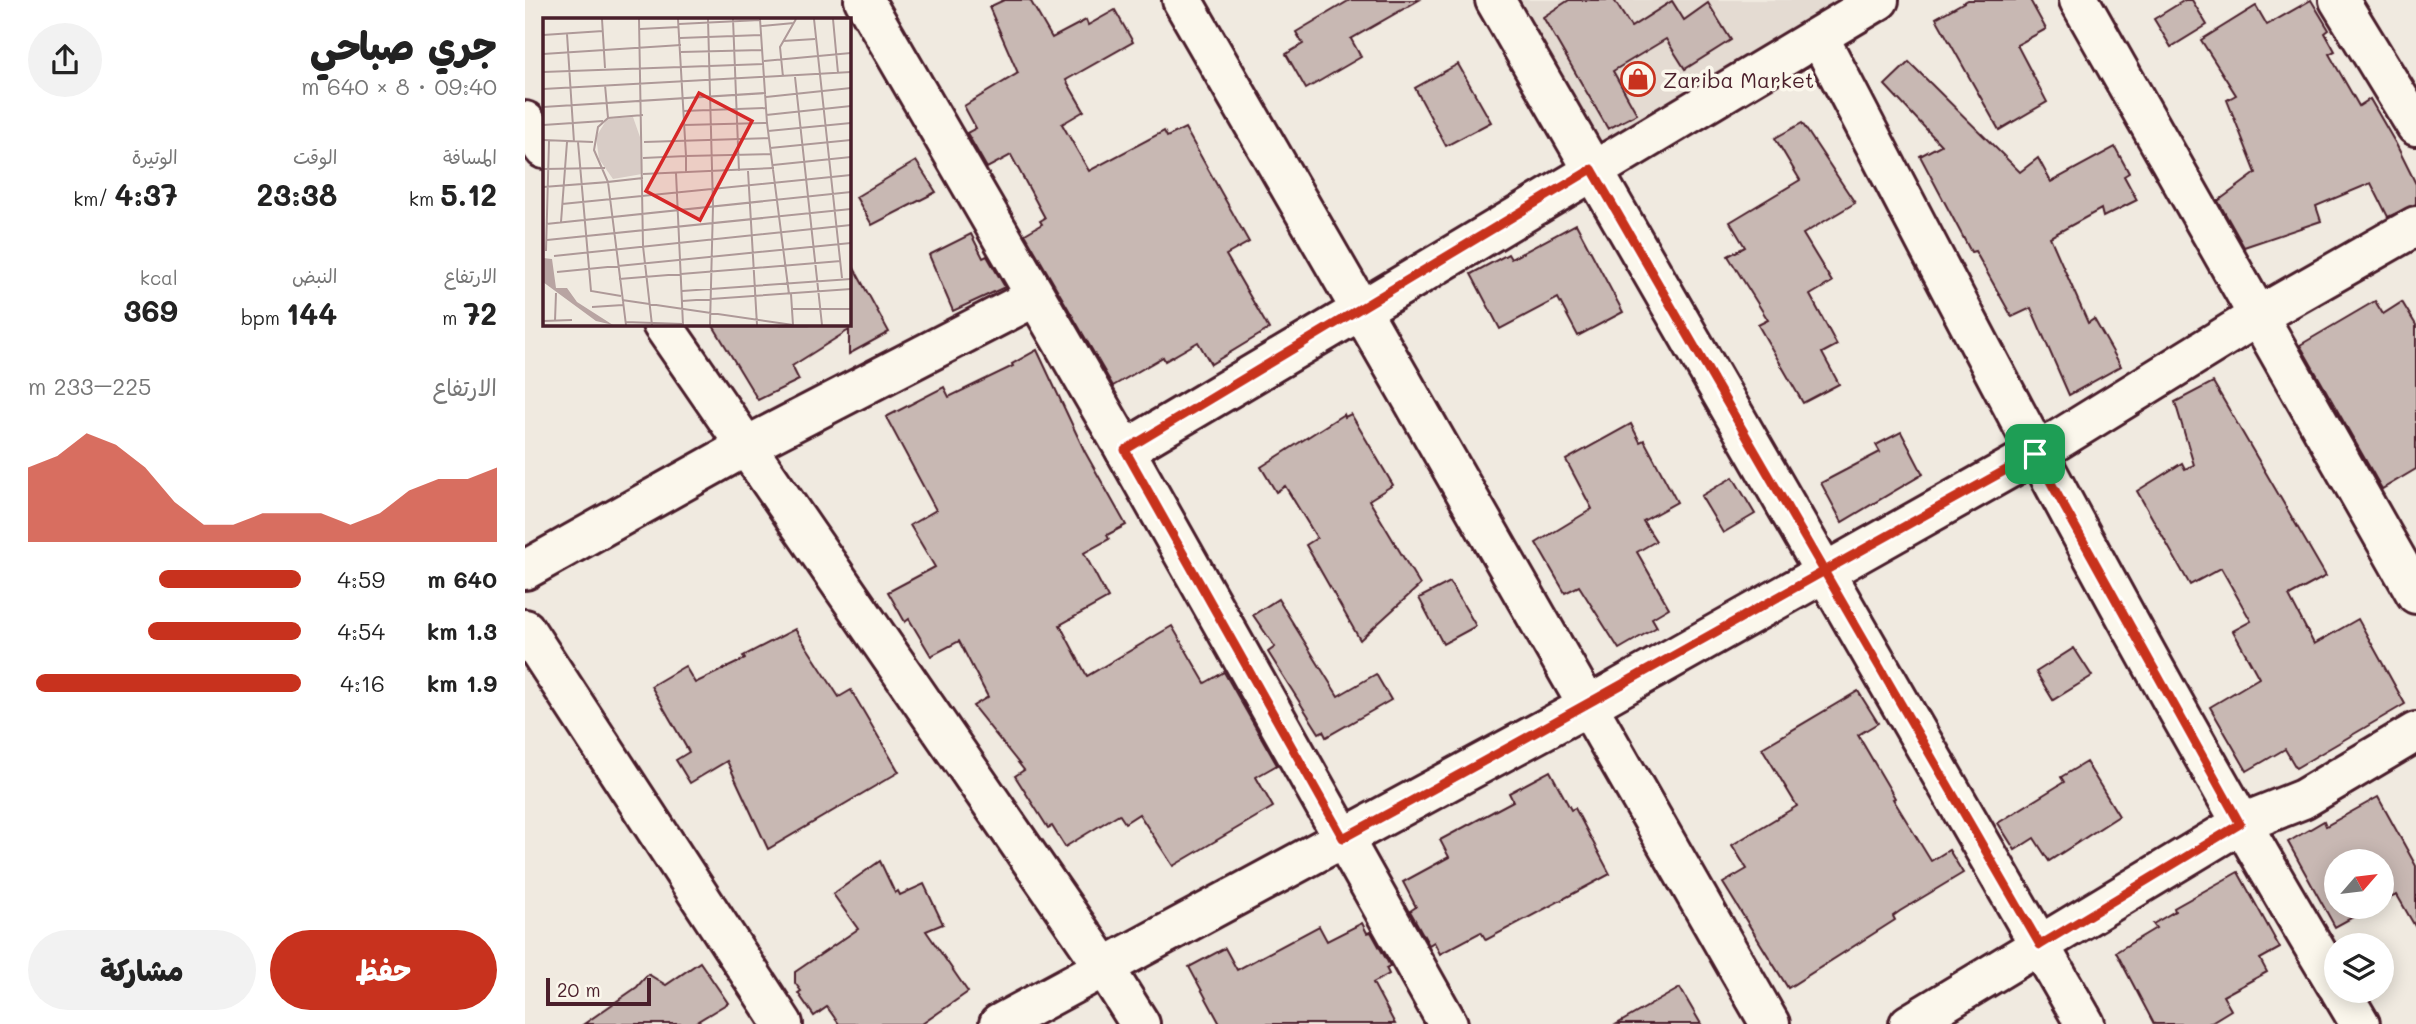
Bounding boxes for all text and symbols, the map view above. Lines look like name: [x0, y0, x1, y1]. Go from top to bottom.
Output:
inset map: [543, 18, 851, 326]
text: جري صباحي: [310, 20, 497, 70]
button: share: [28, 23, 102, 97]
shop icon: Zariba Market: [1619, 60, 1657, 98]
place label: Zariba Market: [1663, 66, 1814, 93]
text: 09:40 · 8 × 640 m: [301, 71, 497, 101]
text: الوتيرة: [132, 144, 178, 169]
text: الوقت: [293, 144, 337, 169]
text: المسافة: [443, 144, 497, 169]
text: 4:37: [114, 174, 178, 214]
text: 23:38: [256, 174, 337, 214]
text: 5.12: [440, 174, 497, 214]
text: /km: [73, 186, 114, 211]
text: km: [409, 186, 440, 211]
text: النبض: [292, 263, 337, 288]
text: الارتفاع: [444, 263, 497, 288]
text: kcal: [140, 265, 178, 290]
text: 369: [123, 290, 178, 330]
text: 144: [286, 293, 337, 333]
text: 72: [464, 293, 497, 333]
text: bpm: [241, 305, 286, 330]
text: m: [442, 305, 464, 330]
text: 225–233 m: [28, 371, 151, 401]
text: الارتفاع: [433, 372, 497, 402]
pin: [2005, 424, 2065, 484]
icon: arrive: [2016, 435, 2054, 473]
text: 4:59: [337, 564, 385, 594]
text: 640 m: [427, 564, 497, 594]
text: 4:54: [337, 616, 385, 646]
text: 1.3 km: [427, 616, 497, 646]
text: 4:16: [340, 668, 385, 698]
text: 1.9 km: [427, 668, 497, 698]
north arrow: [2324, 849, 2394, 919]
map controls: [2324, 849, 2394, 1003]
button: مشاركة: [28, 930, 256, 1010]
button: حفظ: [270, 930, 497, 1010]
button: layers: [2324, 933, 2394, 1003]
scale bar: [546, 975, 651, 1007]
text: 20 m: [557, 977, 601, 1002]

